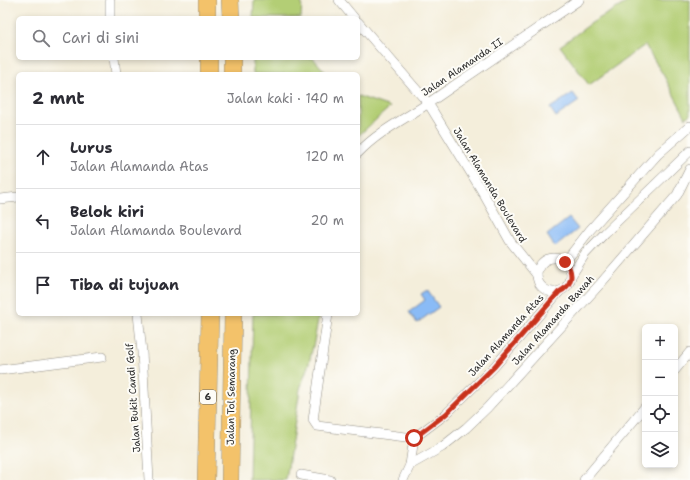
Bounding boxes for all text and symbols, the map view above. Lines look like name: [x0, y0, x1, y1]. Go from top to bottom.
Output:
search box: [16, 16, 360, 60]
icon: search: [30, 27, 52, 49]
text: Cari di sini: [62, 28, 139, 48]
street label: Jalan Alamanda II: [419, 35, 506, 99]
text: 2 mnt: [32, 87, 85, 109]
text: Jalan kaki · 140 m: [227, 90, 344, 107]
street label: Jalan Alamanda Boulevard: [450, 125, 530, 246]
text: Lurus: [70, 138, 112, 158]
icon: ahead: [32, 146, 54, 168]
text: 120 m: [306, 148, 344, 165]
text: Jalan Alamanda Atas: [70, 158, 209, 175]
text: Belok kiri: [70, 202, 144, 222]
icon: left: [32, 210, 54, 232]
text: 20 m: [311, 212, 344, 229]
text: Jalan Alamanda Boulevard: [70, 222, 242, 239]
route end: [556, 253, 574, 271]
street label: Jalan Alamanda Bawah: [509, 272, 597, 368]
icon: arrive: [32, 274, 54, 296]
text: Tiba di tujuan: [70, 275, 179, 295]
street label: Jalan Alamanda Atas: [465, 291, 547, 379]
map controls: [642, 324, 678, 468]
button: +: [642, 324, 678, 360]
street label: Jalan Bukit Candi Golf: [123, 343, 143, 453]
street label: Jalan Tol Semarang: [224, 349, 238, 445]
button: −: [642, 360, 678, 396]
road number: 6: [200, 390, 216, 404]
button: locate: [642, 396, 678, 432]
route start: [405, 429, 423, 447]
button: layers: [642, 432, 678, 468]

